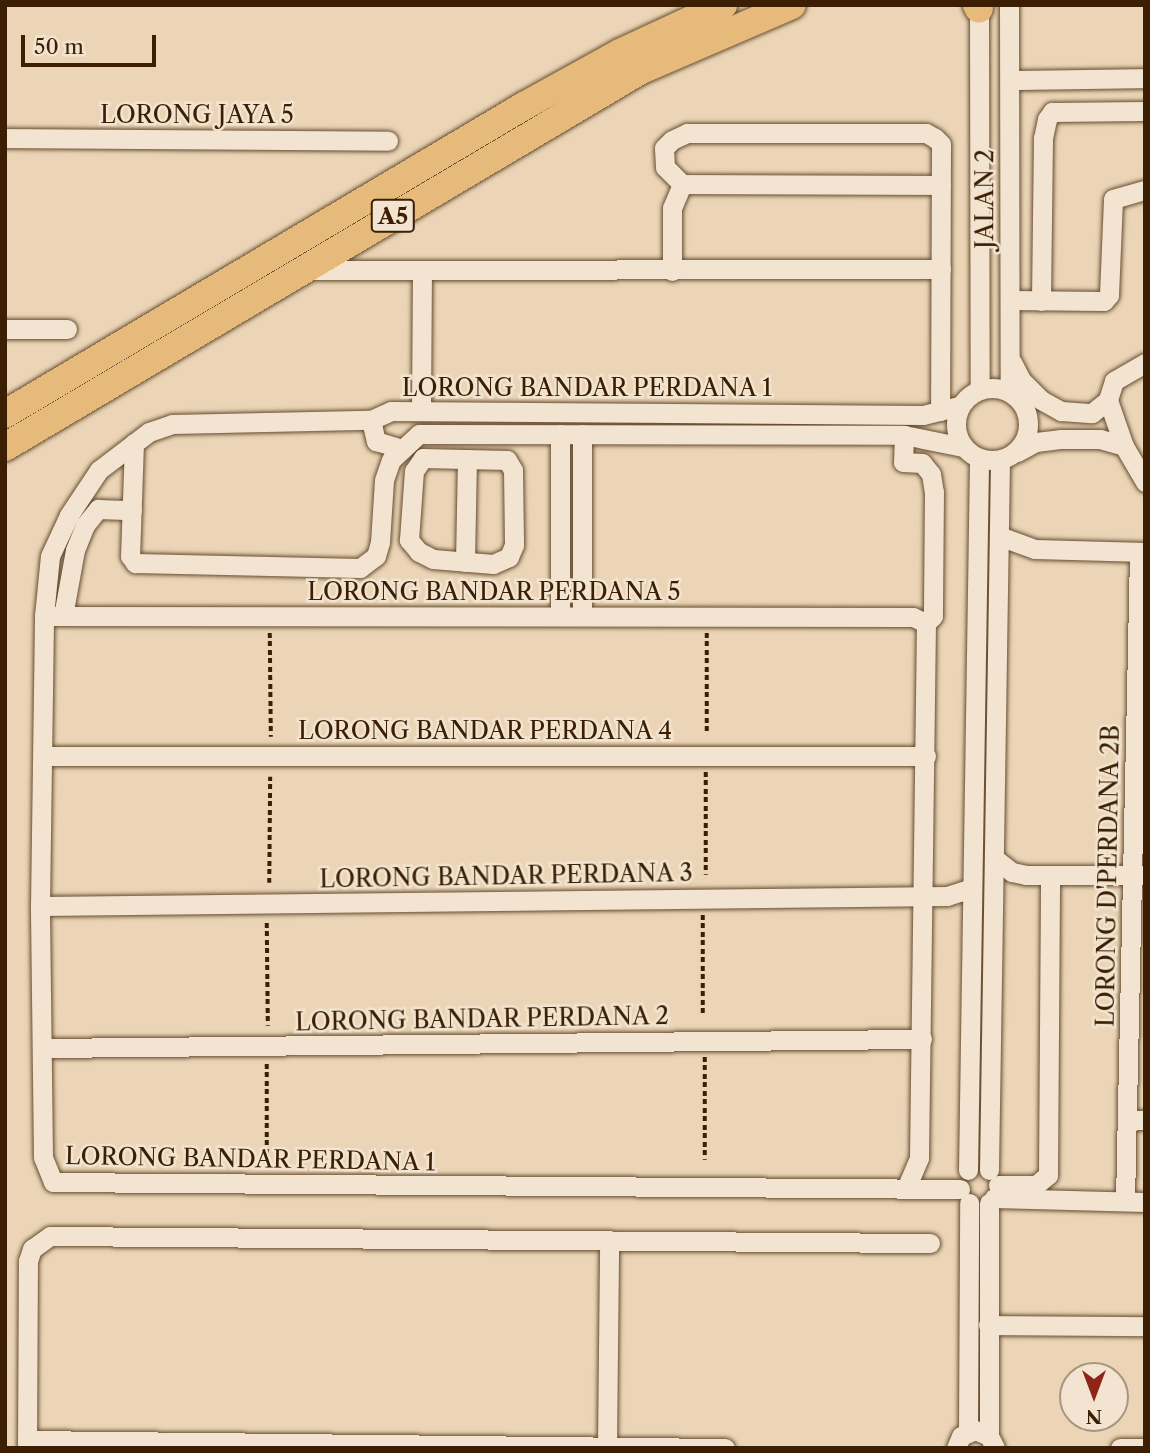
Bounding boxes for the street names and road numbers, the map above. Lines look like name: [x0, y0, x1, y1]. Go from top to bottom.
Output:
street label: LORONG JAYA 5: [100, 101, 294, 129]
street label: JALAN 2: [971, 149, 999, 249]
road number: A5: [370, 196, 416, 236]
street label: LORONG BANDAR PERDANA 1: [401, 374, 773, 402]
street label: LORONG BANDAR PERDANA 5: [306, 578, 682, 606]
street label: LORONG BANDAR PERDANA 4: [297, 717, 673, 745]
street label: LORONG D'PERDANA 2B: [1091, 724, 1125, 1028]
street label: LORONG BANDAR PERDANA 3: [318, 858, 694, 894]
street label: LORONG BANDAR PERDANA 2: [294, 1001, 670, 1037]
street label: LORONG BANDAR PERDANA 1: [64, 1141, 436, 1177]

